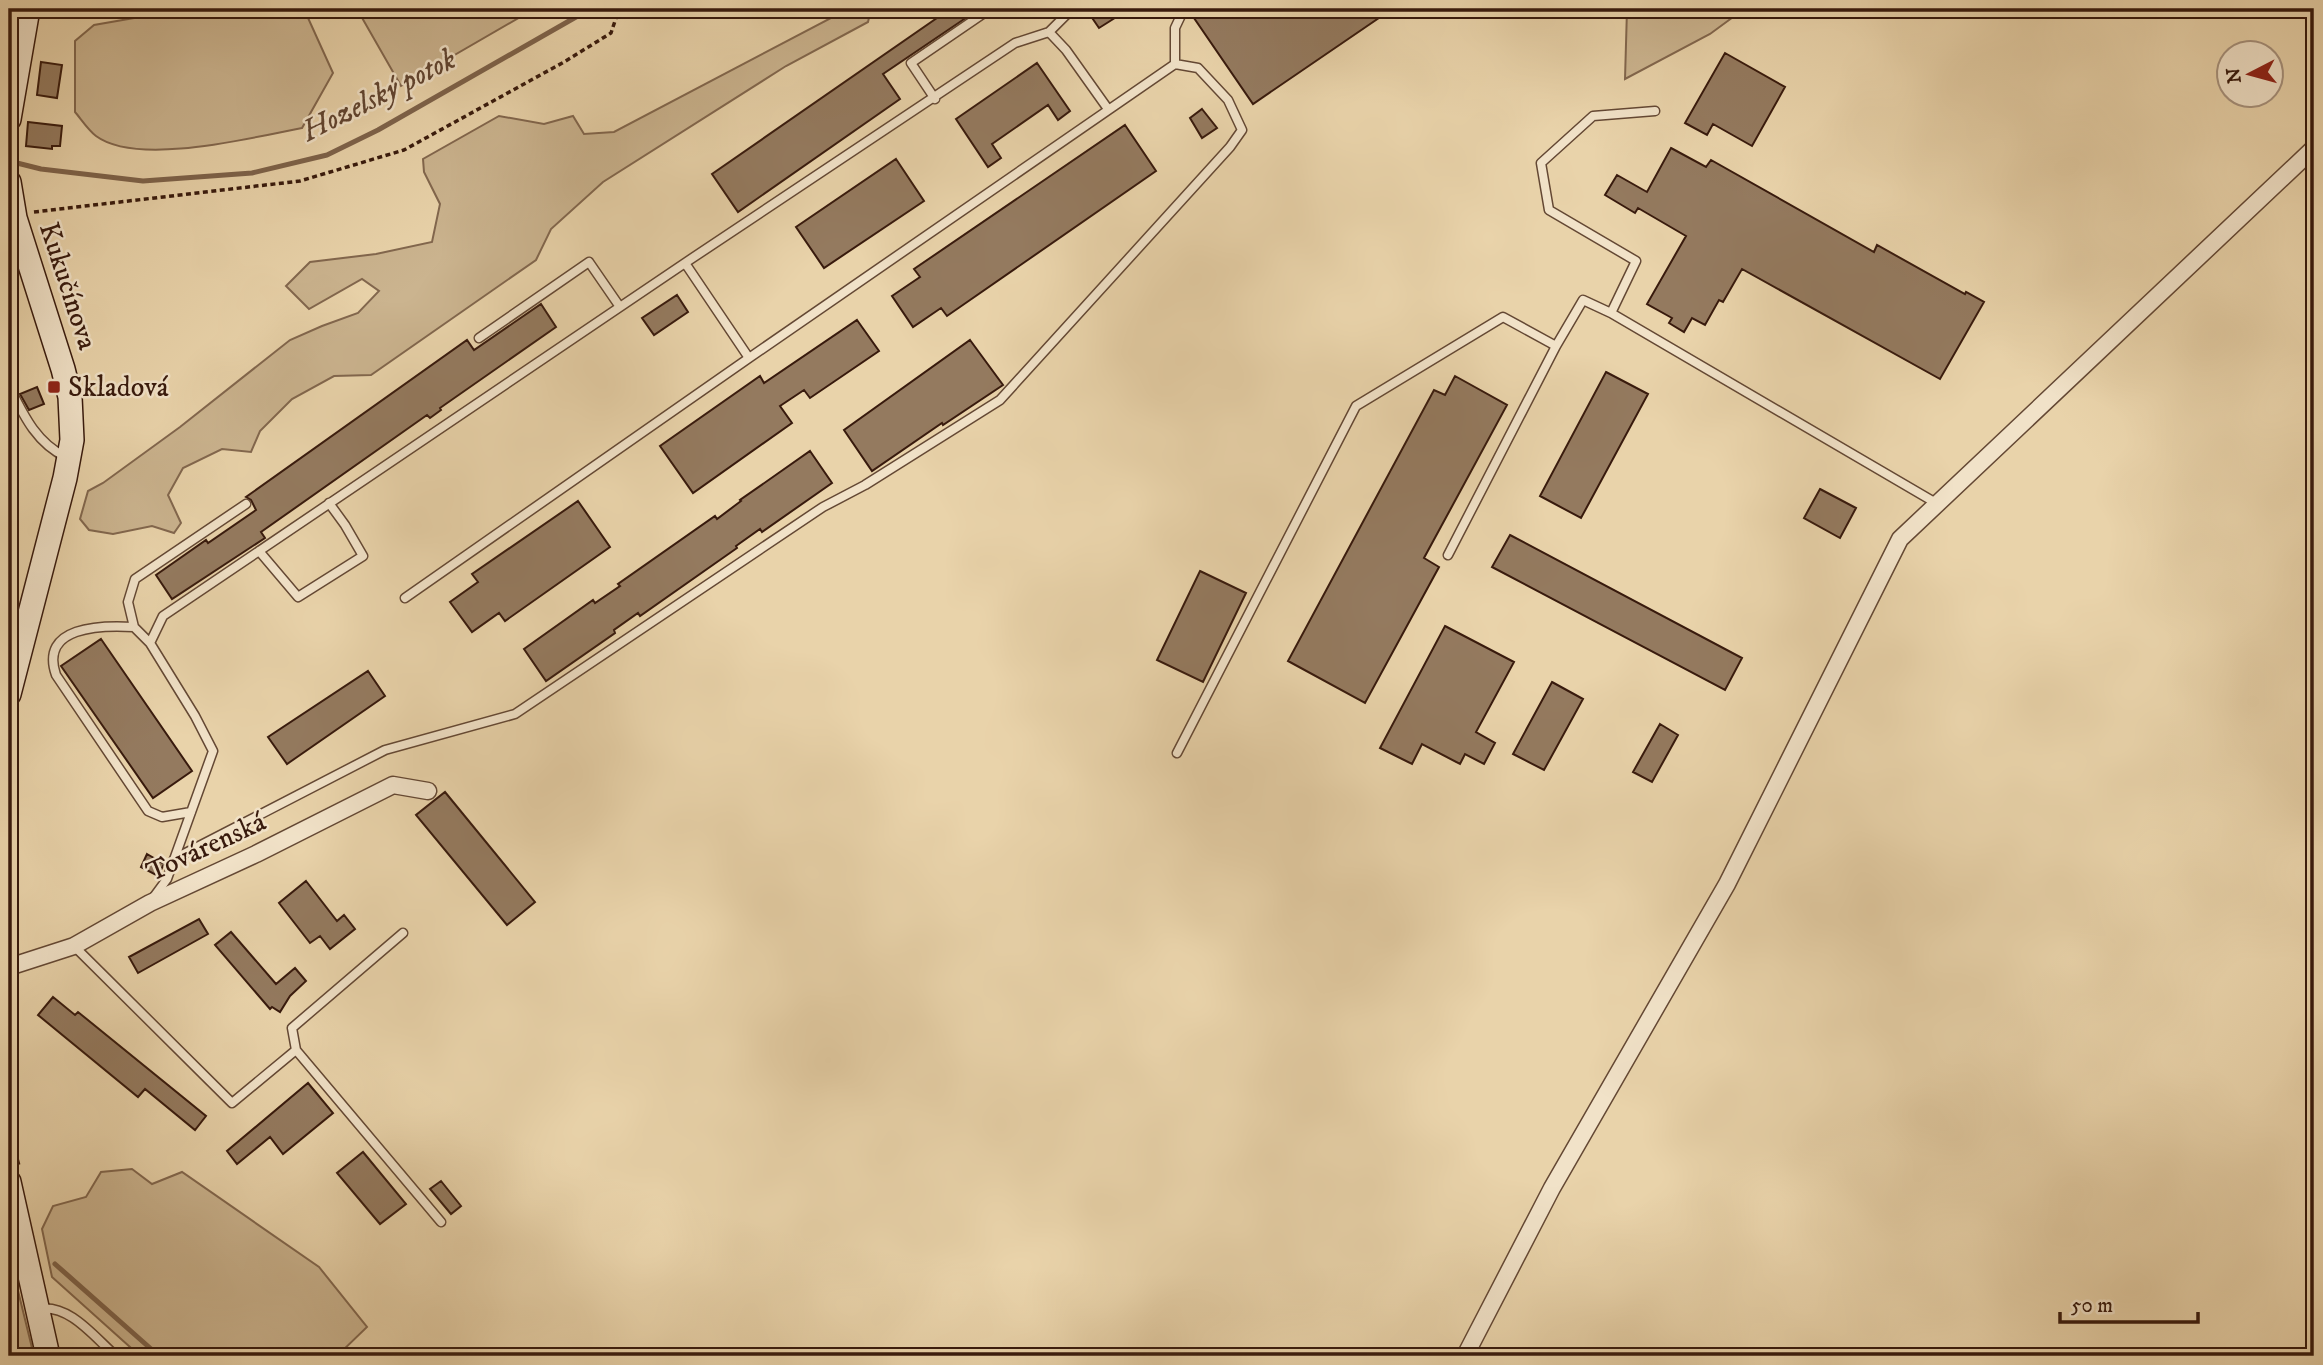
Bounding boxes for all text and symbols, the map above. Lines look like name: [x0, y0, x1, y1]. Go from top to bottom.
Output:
north arrow: [2214, 38, 2284, 108]
water label: Hozelský potok: [295, 41, 463, 151]
text: N: [2222, 66, 2247, 85]
street label: Kukučínova: [31, 218, 105, 354]
place label: Skladová: [68, 370, 169, 405]
marker: Skladová: [46, 379, 62, 395]
street label: Továrenská: [141, 804, 271, 890]
scale bar: [2060, 1281, 2199, 1325]
text: 50 m: [2071, 1293, 2113, 1319]

